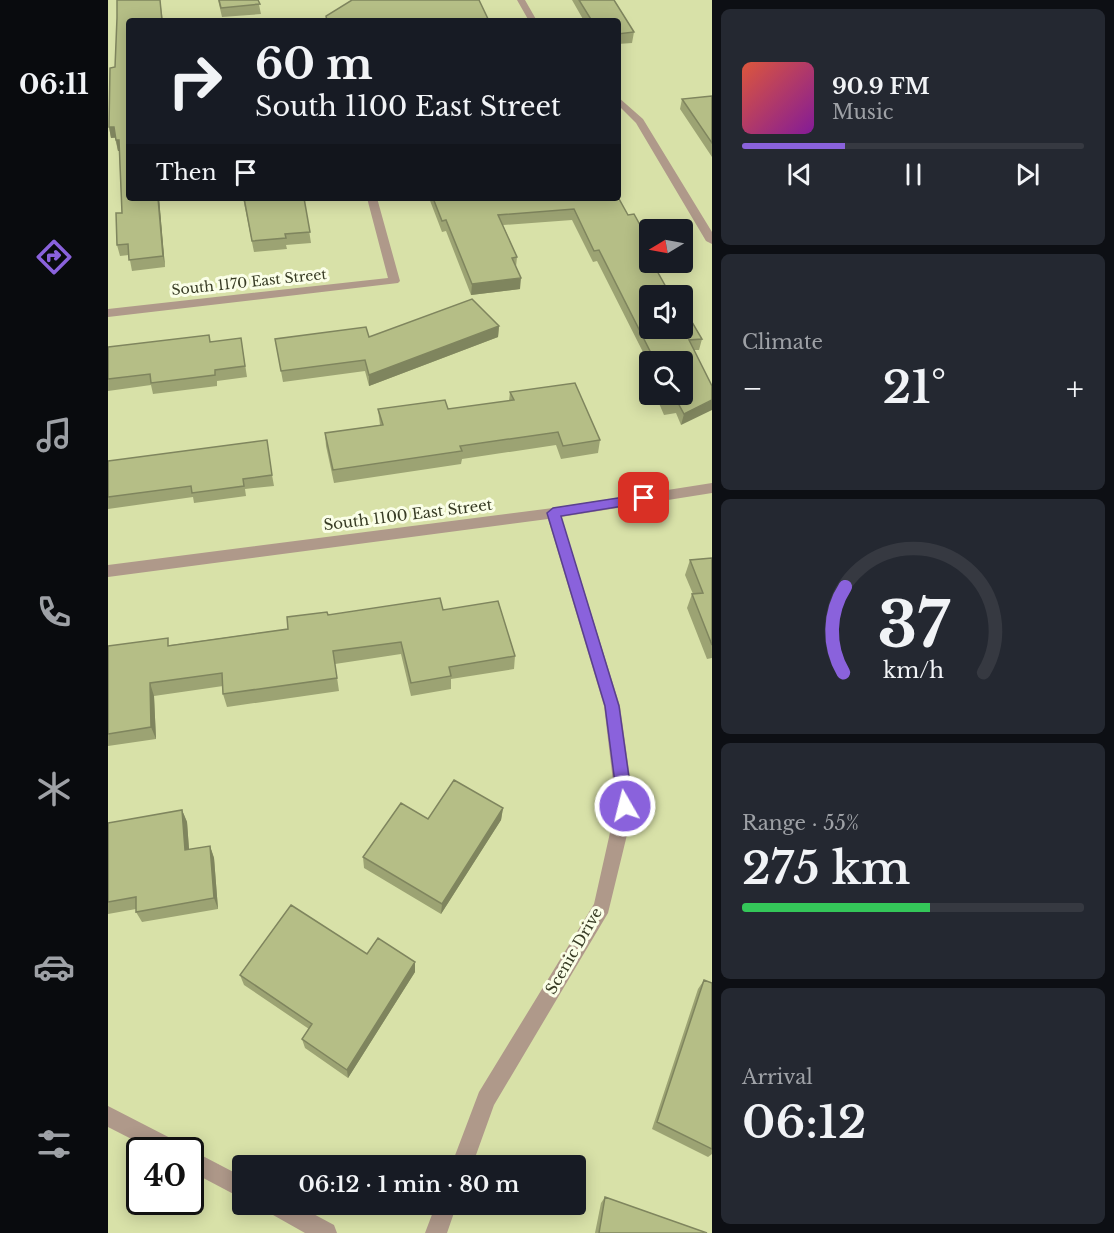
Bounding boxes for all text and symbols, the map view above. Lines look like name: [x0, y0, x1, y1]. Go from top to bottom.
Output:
text: 60 m: [255, 38, 373, 90]
icon: right: [156, 42, 234, 120]
text: 06:11: [19, 68, 89, 101]
text: 90.9 FM: [832, 73, 930, 100]
text: South 1100 East Street: [255, 90, 561, 123]
text: Music: [832, 100, 893, 124]
icon: arrive: [229, 156, 262, 189]
icon: previous: [783, 158, 816, 191]
icon: pause: [897, 158, 930, 191]
icon: next: [1011, 158, 1044, 191]
text: Then: [156, 159, 217, 186]
north arrow: [639, 219, 693, 273]
map controls: [639, 219, 693, 405]
icon: directions: [33, 236, 75, 278]
street label: South 1170 East Street: [171, 265, 328, 299]
button: sound: [639, 285, 693, 339]
text: Climate: [742, 330, 823, 354]
button: search: [639, 351, 693, 405]
text: 21°: [883, 359, 946, 415]
text: −: [742, 368, 763, 409]
text: +: [1066, 368, 1084, 409]
icon: music: [33, 414, 75, 456]
pin: [618, 472, 669, 523]
icon: arrive: [627, 481, 660, 514]
street label: South 1100 East Street: [322, 495, 494, 534]
text: 37: [877, 587, 950, 665]
icon: phone: [33, 591, 75, 633]
text: km/h: [883, 658, 944, 685]
icon: climate: [33, 768, 75, 810]
position arrow: [593, 774, 657, 838]
text: Range · 55%: [742, 811, 859, 835]
text: 275 km: [742, 840, 910, 896]
street label: Scenic Drive: [541, 904, 606, 997]
icon: car: [33, 946, 75, 988]
text: Arrival: [742, 1065, 813, 1089]
text: 06:12: [742, 1094, 867, 1150]
icon: filters: [33, 1123, 75, 1165]
speed limit sign: 40: [126, 1137, 204, 1215]
text: 06:12 · 1 min · 80 m: [299, 1171, 519, 1198]

